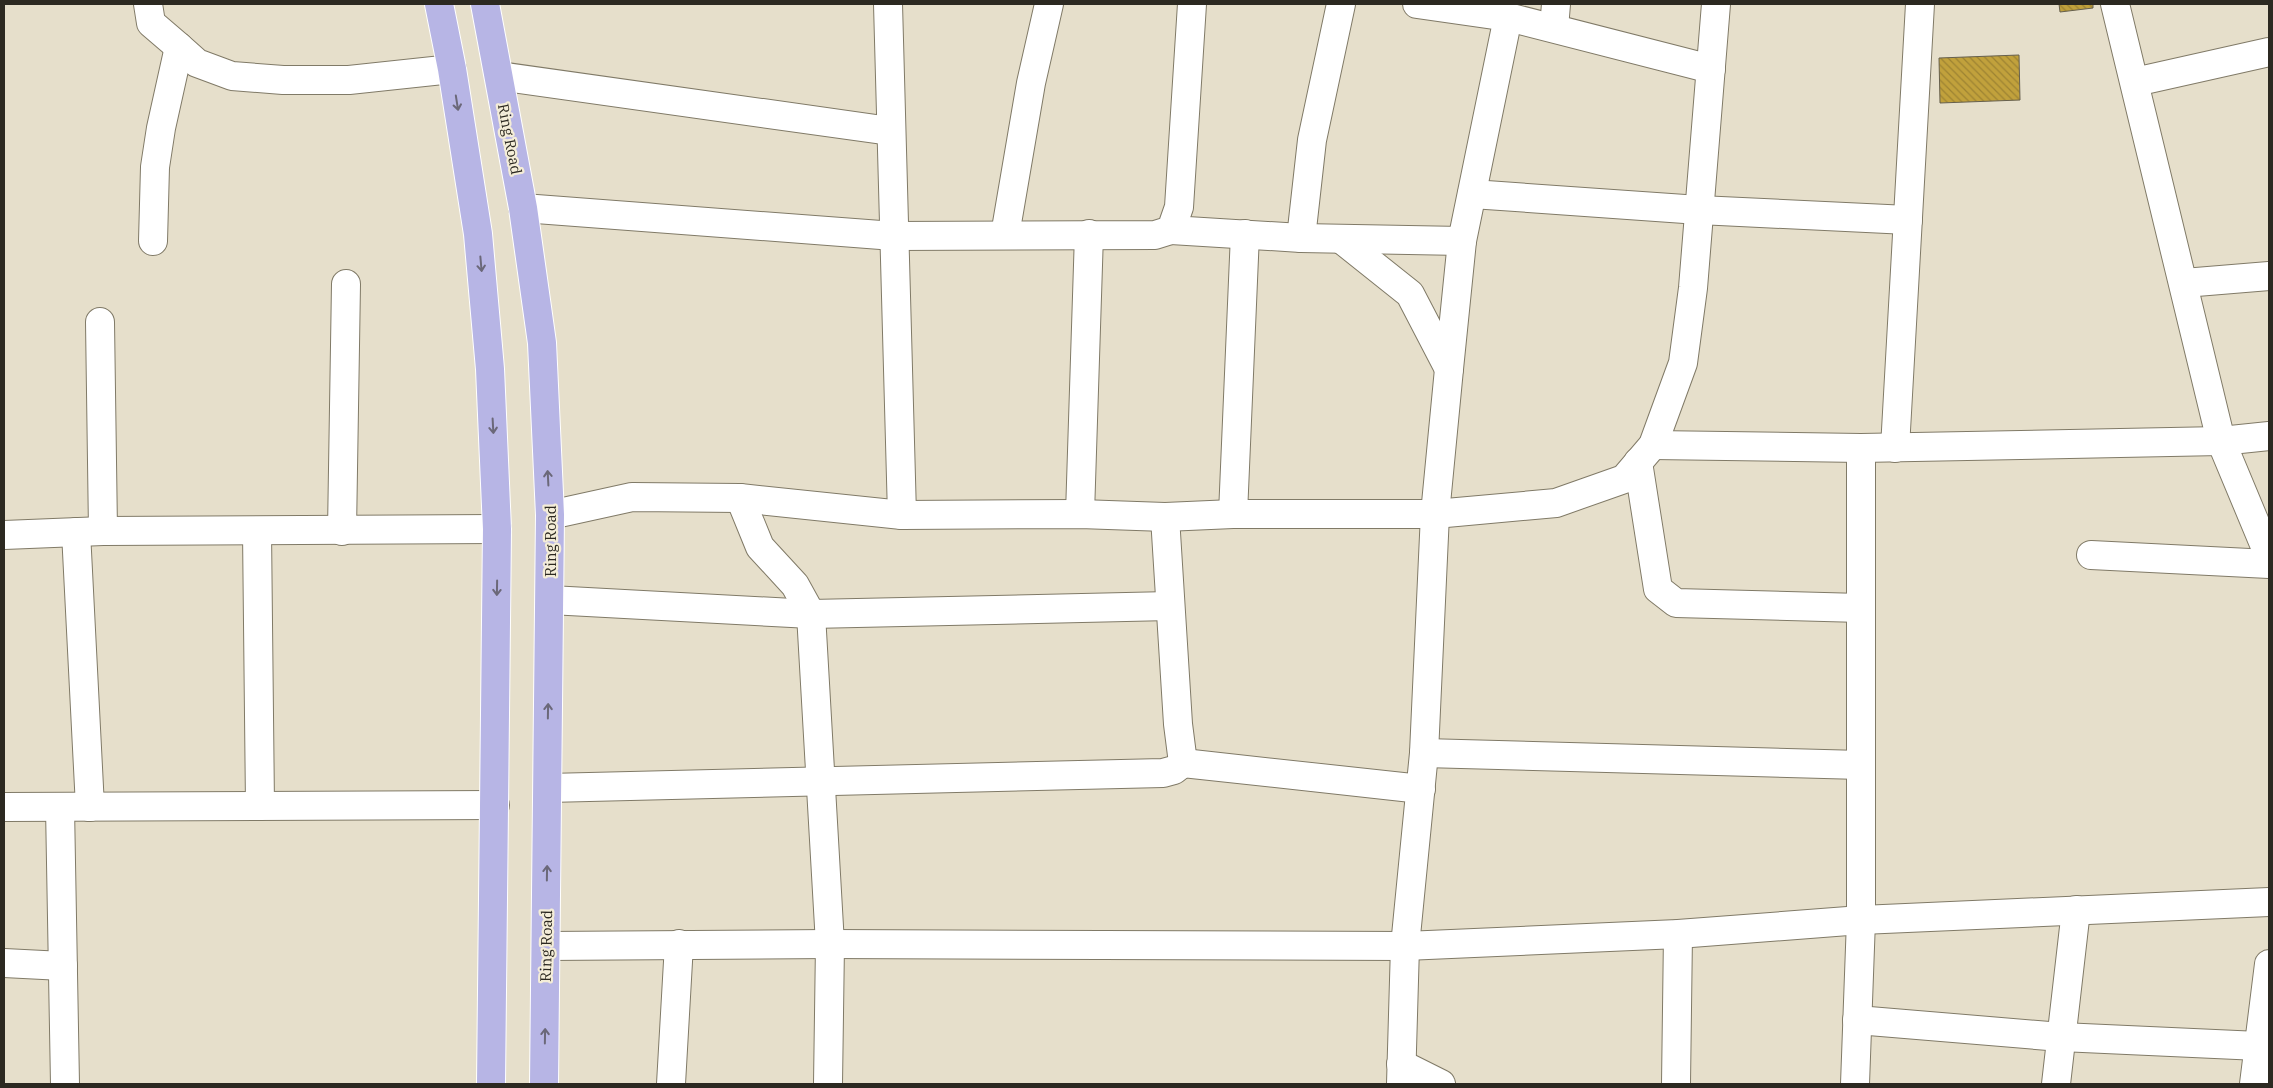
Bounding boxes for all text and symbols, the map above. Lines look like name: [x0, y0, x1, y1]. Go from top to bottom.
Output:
one-way arrow: [453, 95, 463, 111]
street label: Ring Road: [494, 102, 526, 176]
one-way arrow: [476, 256, 486, 272]
one-way arrow: [488, 418, 497, 434]
one-way arrow: [544, 470, 553, 486]
street label: Ring Road: [541, 505, 560, 577]
one-way arrow: [492, 580, 502, 596]
one-way arrow: [544, 703, 553, 719]
one-way arrow: [542, 865, 552, 882]
street label: Ring Road: [536, 910, 556, 982]
one-way arrow: [540, 1028, 550, 1044]

